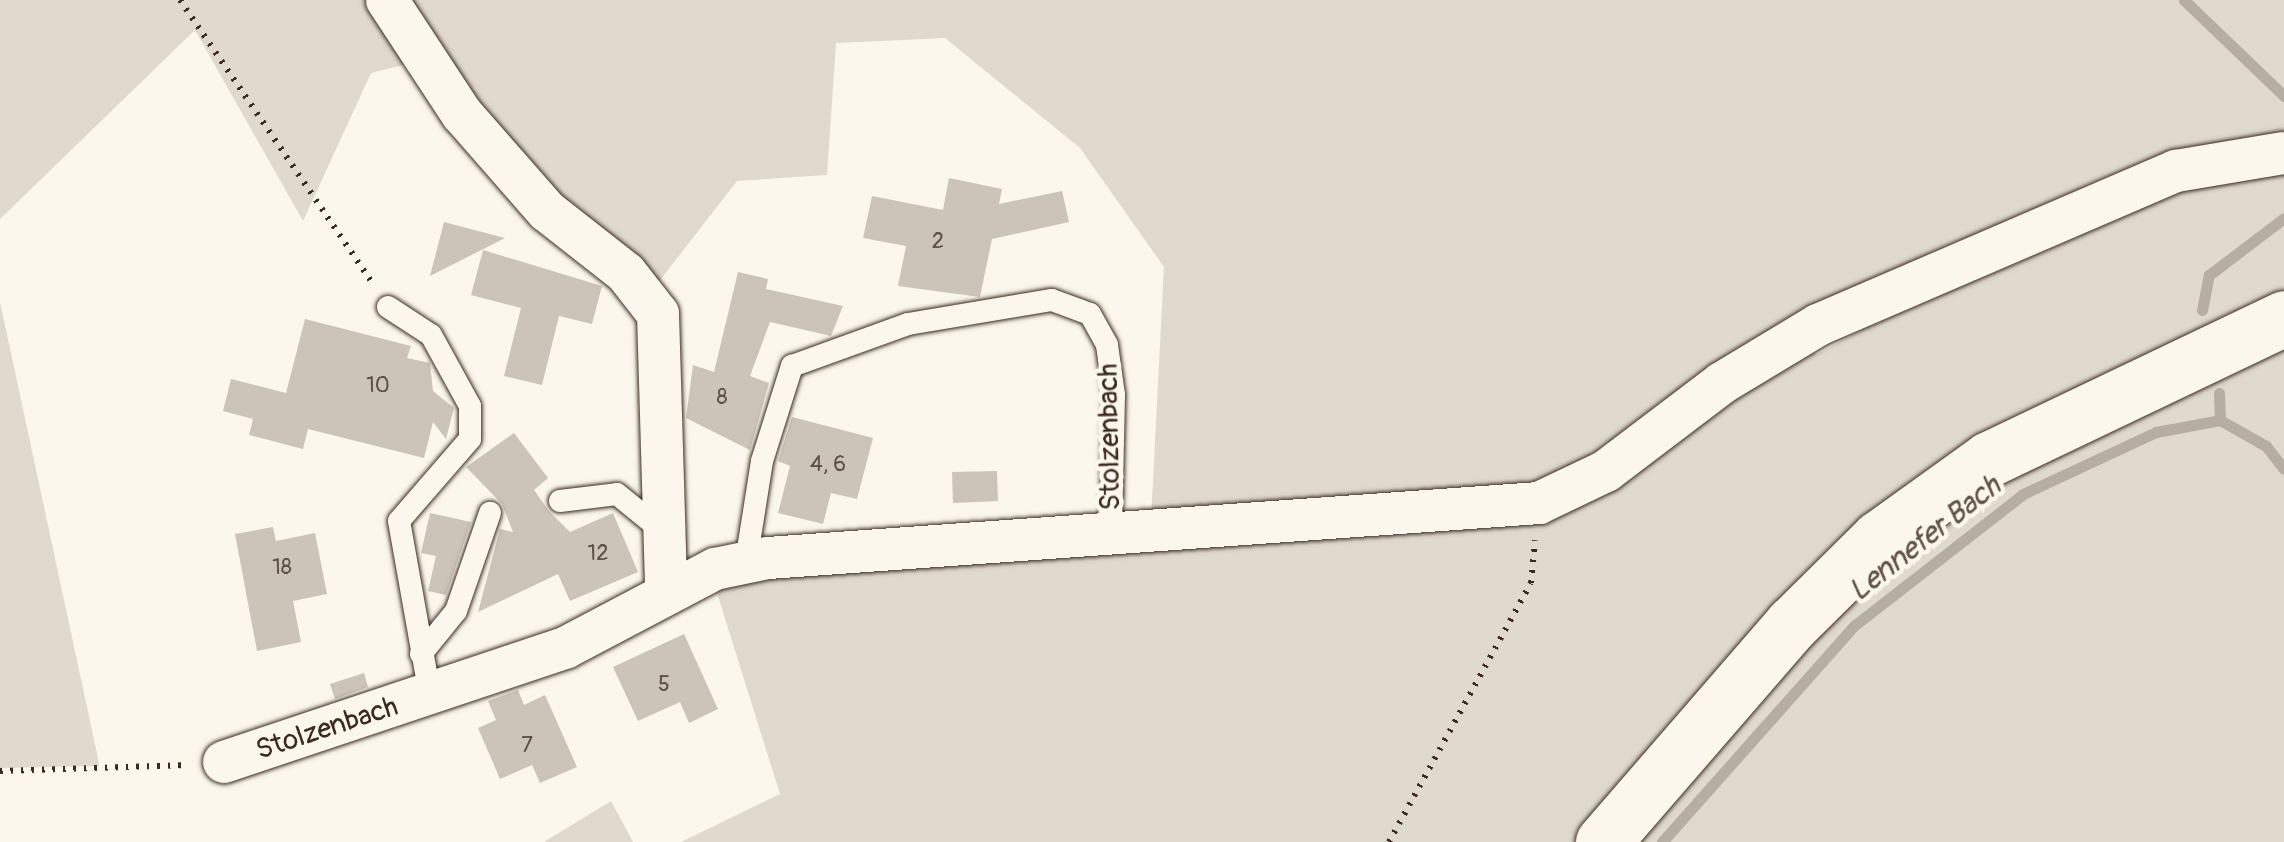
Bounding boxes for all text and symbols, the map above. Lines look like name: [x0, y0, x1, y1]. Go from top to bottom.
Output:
house number: 2: [932, 229, 944, 255]
street label: Stolzenbach: [1092, 363, 1128, 511]
house number: 10: [366, 373, 390, 399]
house number: 8: [716, 385, 728, 411]
house number: 4, 6: [810, 452, 846, 478]
water label: Lennefer Bach: [1842, 469, 2008, 609]
house number: 12: [588, 541, 608, 567]
house number: 18: [272, 555, 292, 581]
house number: 5: [658, 672, 670, 698]
street label: Stolzenbach: [252, 690, 402, 768]
house number: 7: [521, 733, 533, 759]

